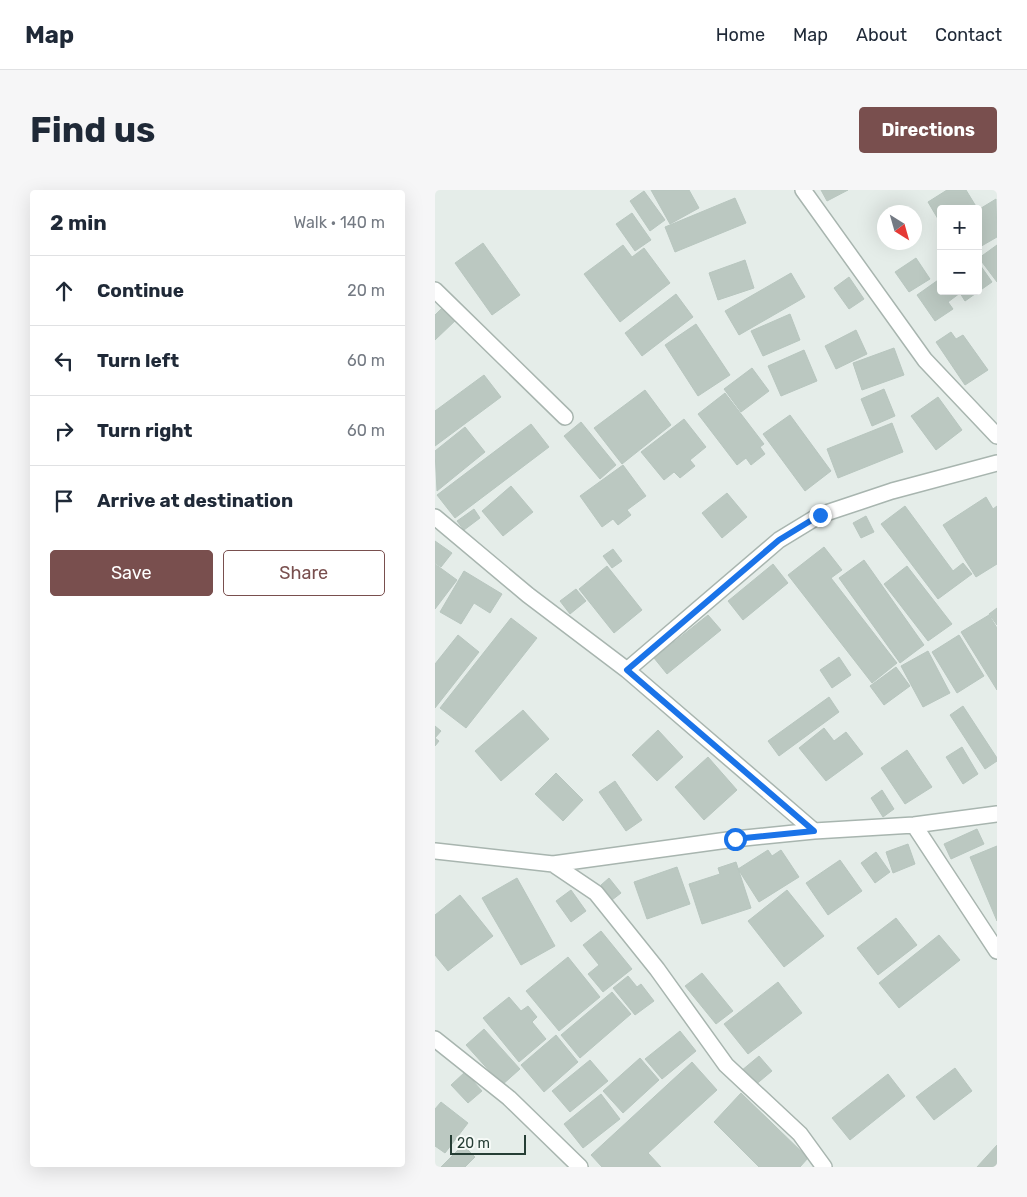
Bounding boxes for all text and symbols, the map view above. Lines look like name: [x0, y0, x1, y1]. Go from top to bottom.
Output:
text: Map: [25, 21, 74, 49]
text: Home: [716, 24, 765, 46]
text: Map: [793, 24, 828, 46]
text: About: [856, 24, 907, 46]
text: Contact: [935, 24, 1002, 46]
button: Directions: [859, 107, 997, 153]
text: Find us: [30, 109, 155, 151]
north arrow: [877, 205, 922, 250]
map controls: [937, 205, 982, 295]
button: +: [937, 205, 982, 250]
text: 2 min: [50, 210, 107, 235]
text: Walk · 140 m: [294, 213, 385, 232]
button: −: [937, 250, 982, 295]
icon: ahead: [50, 277, 78, 305]
text: Continue: [97, 279, 184, 302]
text: 20 m: [347, 281, 385, 300]
icon: left: [50, 347, 78, 375]
text: Turn left: [97, 349, 179, 372]
text: 60 m: [347, 351, 385, 370]
icon: right: [50, 417, 78, 445]
text: Turn right: [97, 419, 192, 442]
text: 60 m: [347, 421, 385, 440]
icon: arrive: [50, 487, 78, 515]
text: Arrive at destination: [97, 489, 293, 512]
route end: [809, 504, 832, 527]
button: Save: [50, 550, 213, 596]
button: Share: [223, 550, 385, 596]
route start: [724, 828, 747, 851]
scale bar: [450, 1132, 526, 1155]
text: 20 m: [457, 1135, 490, 1152]

